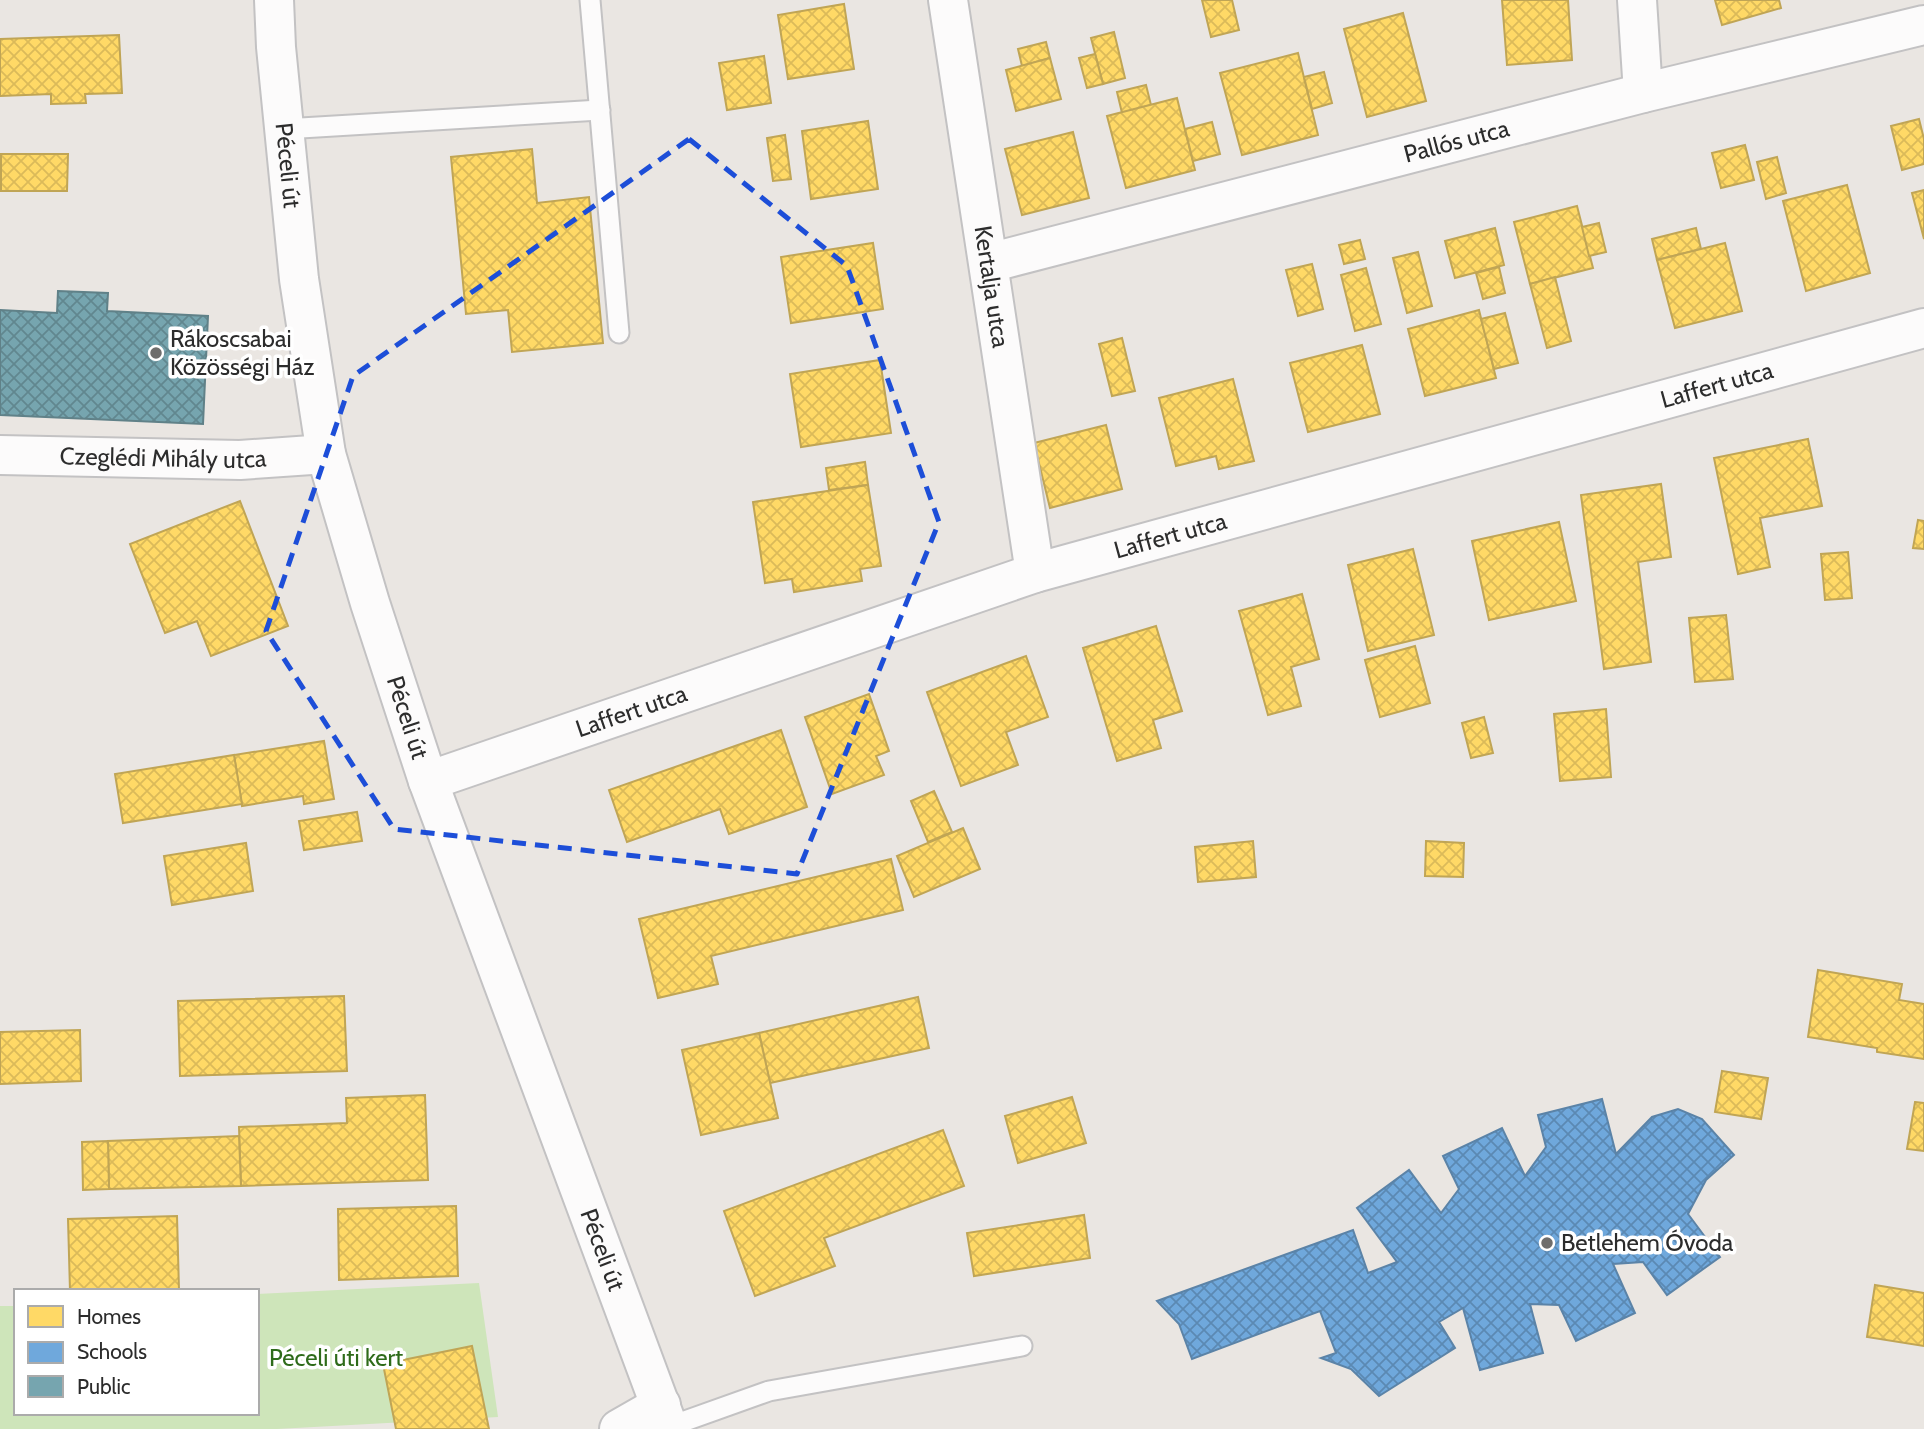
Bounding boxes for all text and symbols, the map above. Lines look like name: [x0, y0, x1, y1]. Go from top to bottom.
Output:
street label: Pallós utca: [1401, 113, 1513, 169]
street label: Péceli út: [270, 121, 307, 209]
street label: Kertalja utca: [968, 224, 1016, 350]
place label: Rákoscsabai Közösségi Ház: [170, 324, 315, 381]
marker: Rákoscsabai Közösségi Ház: [148, 345, 164, 361]
street label: Laffert utca: [1657, 355, 1777, 414]
street label: Czeglédi Mihály utca: [59, 441, 268, 474]
street label: Laffert utca: [1111, 506, 1230, 565]
street label: Péceli út: [381, 672, 435, 762]
street label: Laffert utca: [572, 678, 691, 743]
street label: Péceli út: [574, 1204, 631, 1295]
place label: Betlehem Óvoda: [1561, 1228, 1734, 1257]
marker: Betlehem Óvoda: [1539, 1235, 1555, 1251]
legend: [14, 1289, 259, 1415]
text: Homes: [77, 1304, 141, 1329]
text: Schools: [77, 1339, 147, 1364]
park label: Péceli úti kert: [269, 1343, 403, 1372]
text: Public: [77, 1374, 131, 1399]

